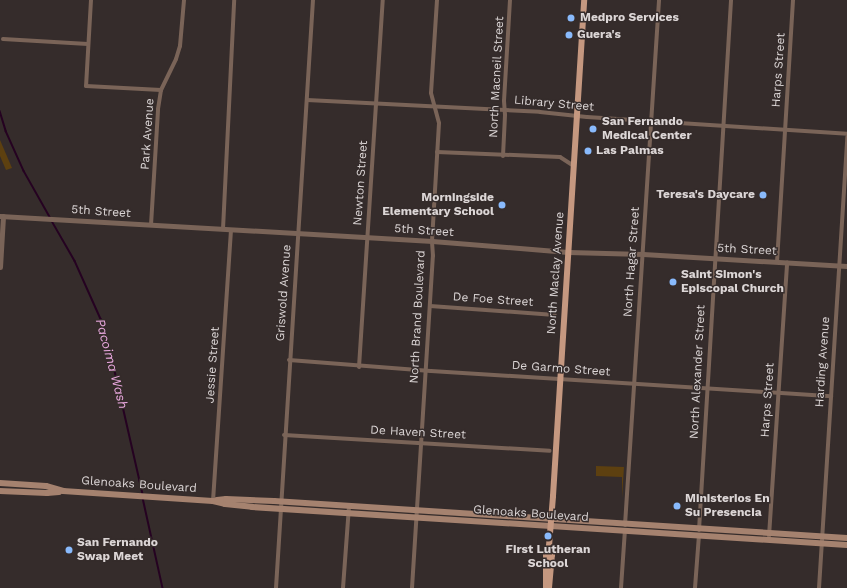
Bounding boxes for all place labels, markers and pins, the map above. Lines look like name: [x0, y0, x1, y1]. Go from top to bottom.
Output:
place label: Medpro Services: [580, 11, 679, 25]
marker: Medpro Services: [565, 12, 577, 24]
place label: Guera's: [577, 28, 621, 42]
marker: Guera's: [564, 30, 574, 40]
place label: San Fernando Medical Center: [602, 115, 692, 143]
marker: San Fernando Medical Center: [587, 123, 599, 135]
place label: Las Palmas: [596, 144, 664, 158]
marker: Las Palmas: [583, 146, 593, 156]
place label: Teresa's Daycare: [656, 188, 755, 202]
marker: Teresa's Daycare: [758, 190, 768, 200]
place label: Morningside Elementary School: [382, 191, 494, 219]
marker: Morningside Elementary School: [497, 200, 507, 210]
place label: Saint Simon's Episcopal Church: [681, 268, 784, 296]
marker: Saint Simon's Episcopal Church: [668, 277, 678, 287]
place label: Ministerios En Su Presencia: [685, 492, 770, 520]
marker: Ministerios En Su Presencia: [672, 501, 682, 511]
marker: First Lutheran School: [543, 531, 553, 541]
place label: San Fernando Swap Meet: [77, 536, 158, 564]
place label: First Lutheran School: [506, 543, 590, 571]
marker: San Fernando Swap Meet: [64, 545, 74, 555]

